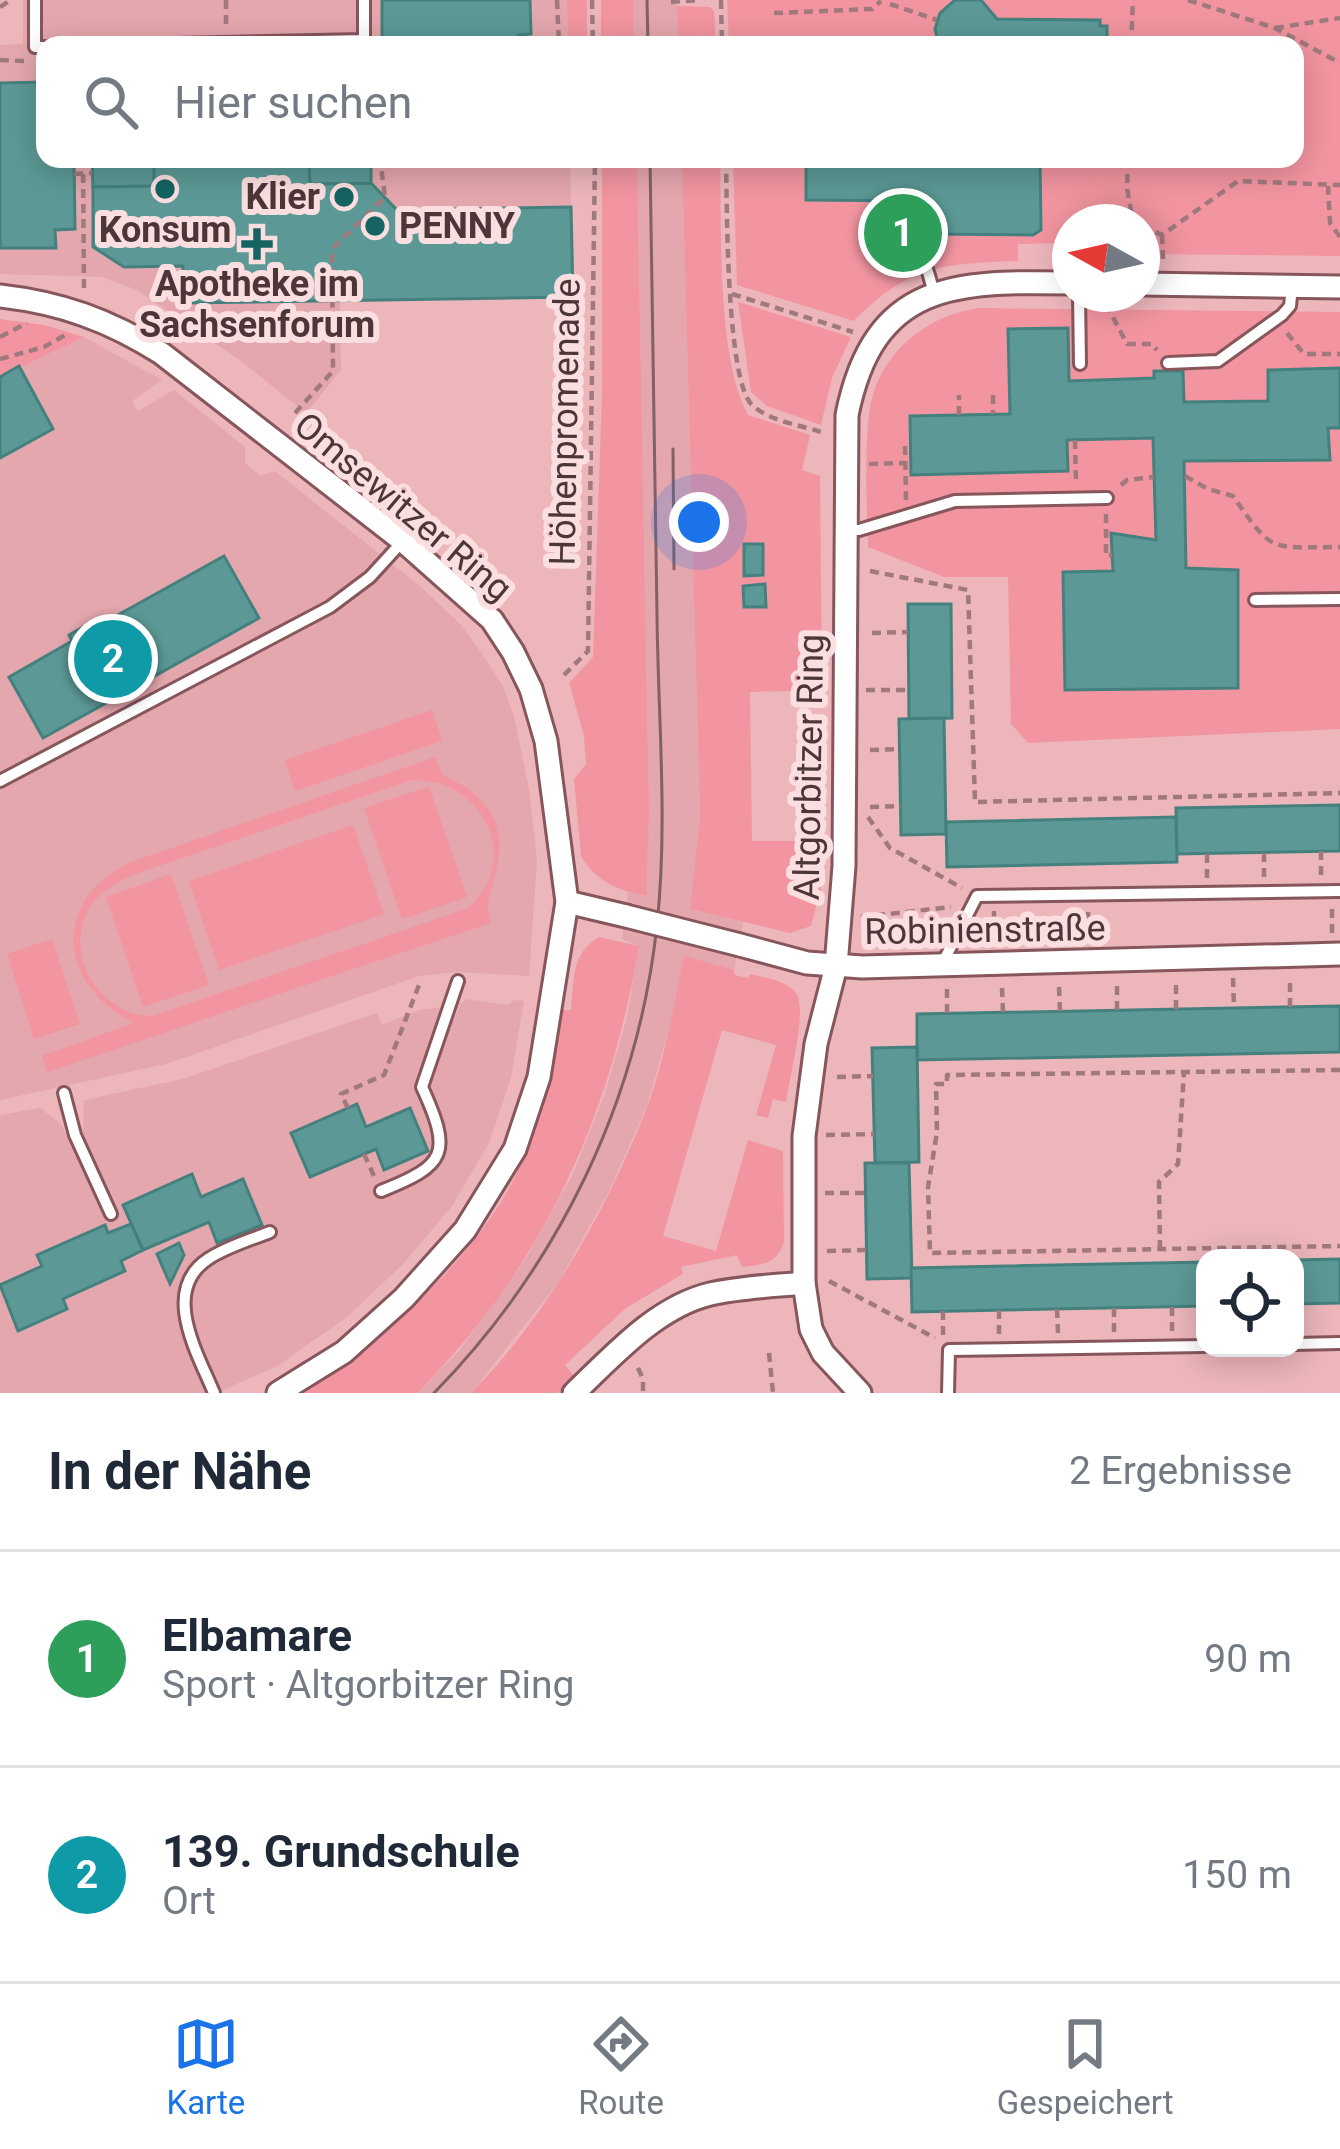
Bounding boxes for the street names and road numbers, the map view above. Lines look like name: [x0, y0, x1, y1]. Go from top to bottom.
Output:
street label: Höhenpromenade: [541, 278, 589, 566]
street label: Omsewitzer Ring: [286, 404, 520, 610]
street label: Altgorbitzer Ring: [786, 633, 832, 901]
street label: Robinienstraße: [864, 907, 1106, 953]

